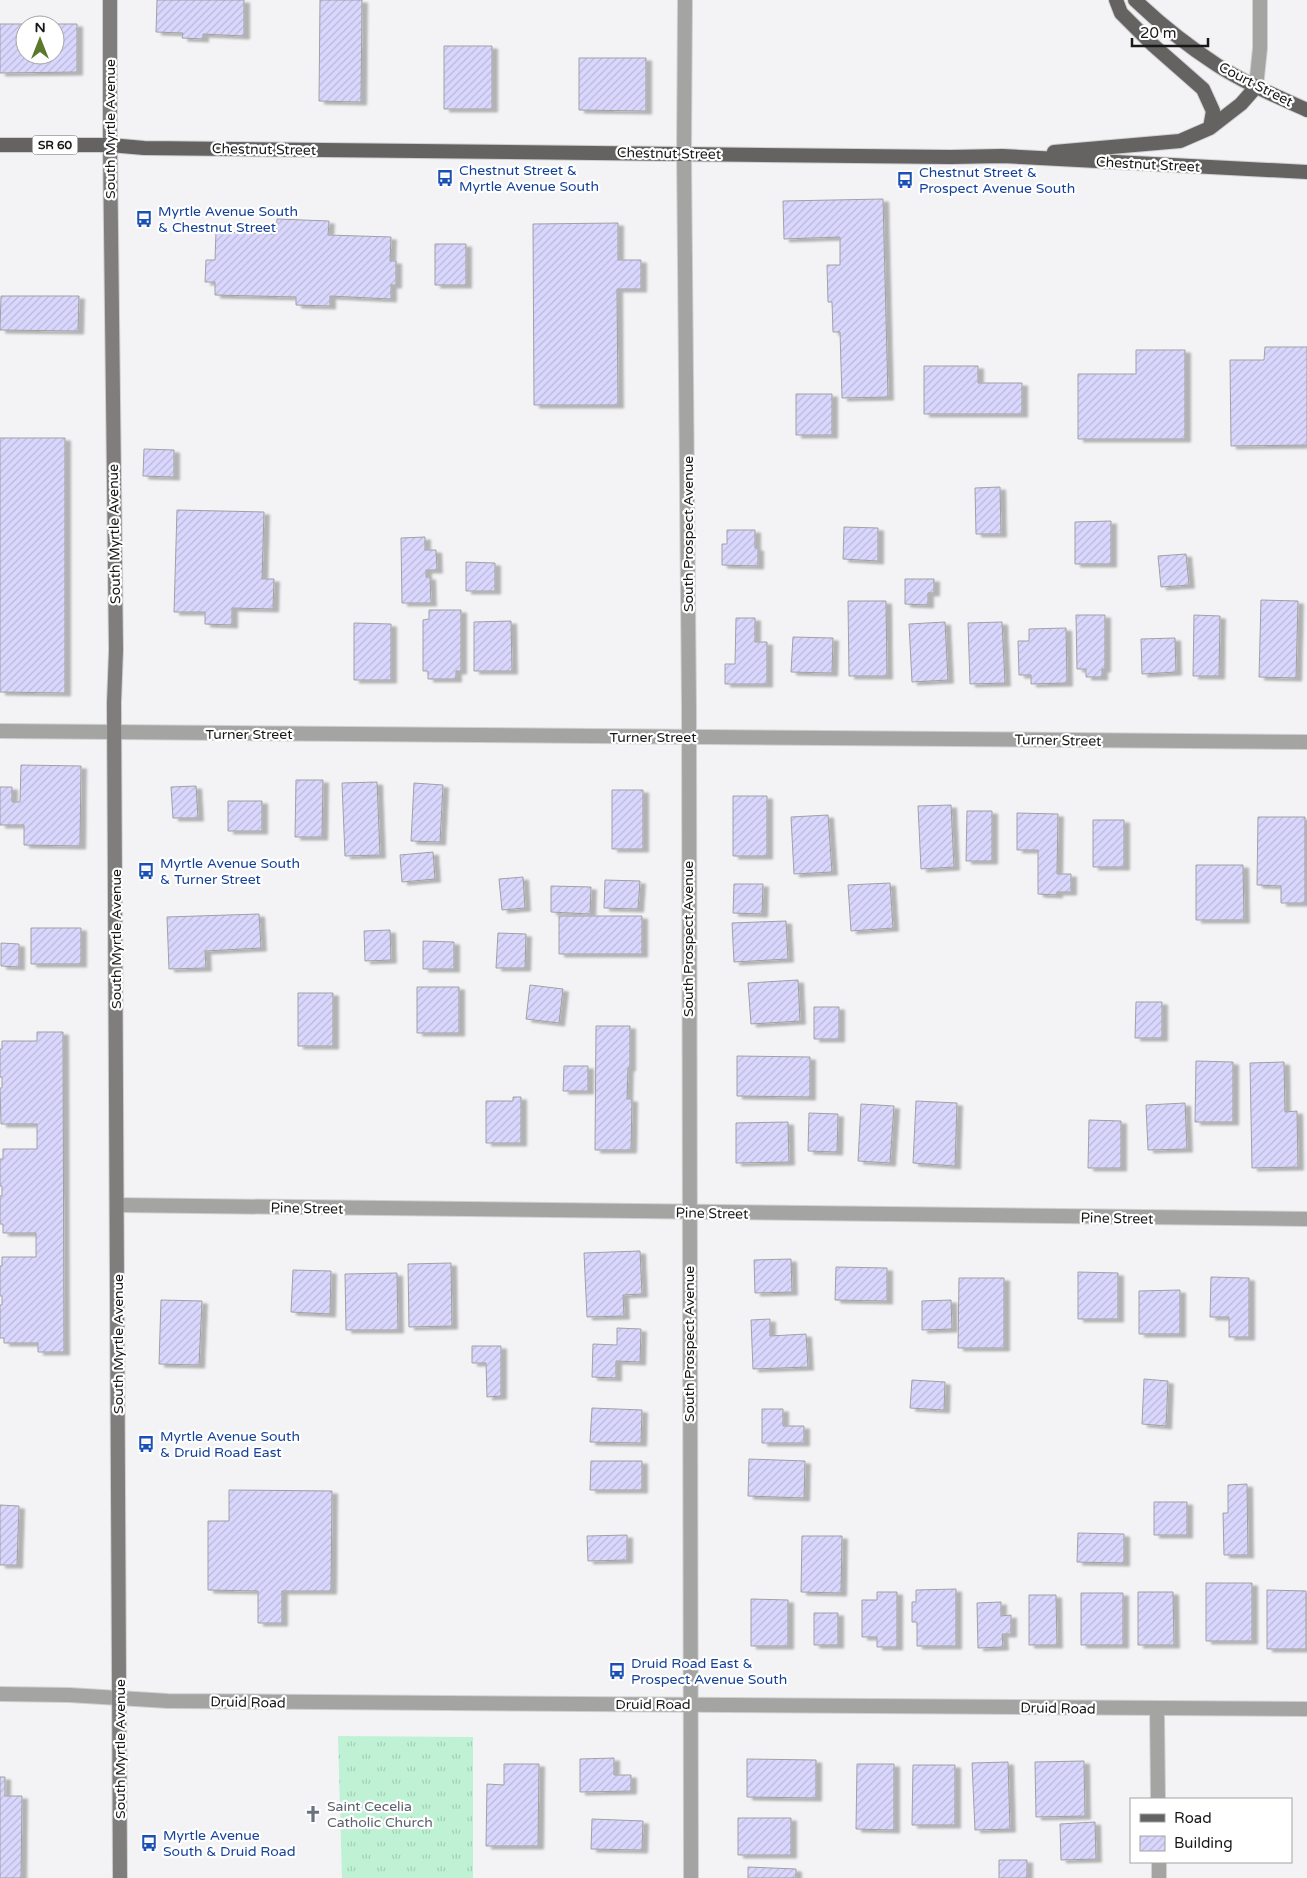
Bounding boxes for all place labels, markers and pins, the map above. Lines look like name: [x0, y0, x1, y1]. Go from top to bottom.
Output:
place label: Chestnut Street & Myrtle Avenue South: [459, 162, 599, 195]
place label: Chestnut Street & Prospect Avenue South: [919, 164, 1075, 197]
bus stop icon: Chestnut Street & Myrtle Avenue South: [435, 168, 455, 188]
bus stop icon: Chestnut Street & Prospect Avenue South: [895, 170, 915, 190]
place label: Myrtle Avenue South & Chestnut Street: [158, 203, 298, 236]
bus stop icon: Myrtle Avenue South & Chestnut Street: [134, 209, 154, 229]
place label: Myrtle Avenue South & Turner Street: [160, 855, 300, 888]
bus stop icon: Myrtle Avenue South & Turner Street: [136, 861, 156, 881]
place label: Myrtle Avenue South & Druid Road East: [160, 1428, 300, 1461]
bus stop icon: Myrtle Avenue South & Druid Road East: [136, 1434, 156, 1454]
place label: Druid Road East & Prospect Avenue South: [631, 1655, 787, 1688]
bus stop icon: Druid Road East & Prospect Avenue South: [607, 1661, 627, 1681]
place label: Saint Cecelia Catholic Church: [327, 1798, 433, 1831]
church icon: Saint Cecelia Catholic Church: [303, 1804, 323, 1824]
place label: Myrtle Avenue South & Druid Road: [163, 1827, 295, 1860]
bus stop icon: Myrtle Avenue South & Druid Road: [139, 1833, 159, 1853]

